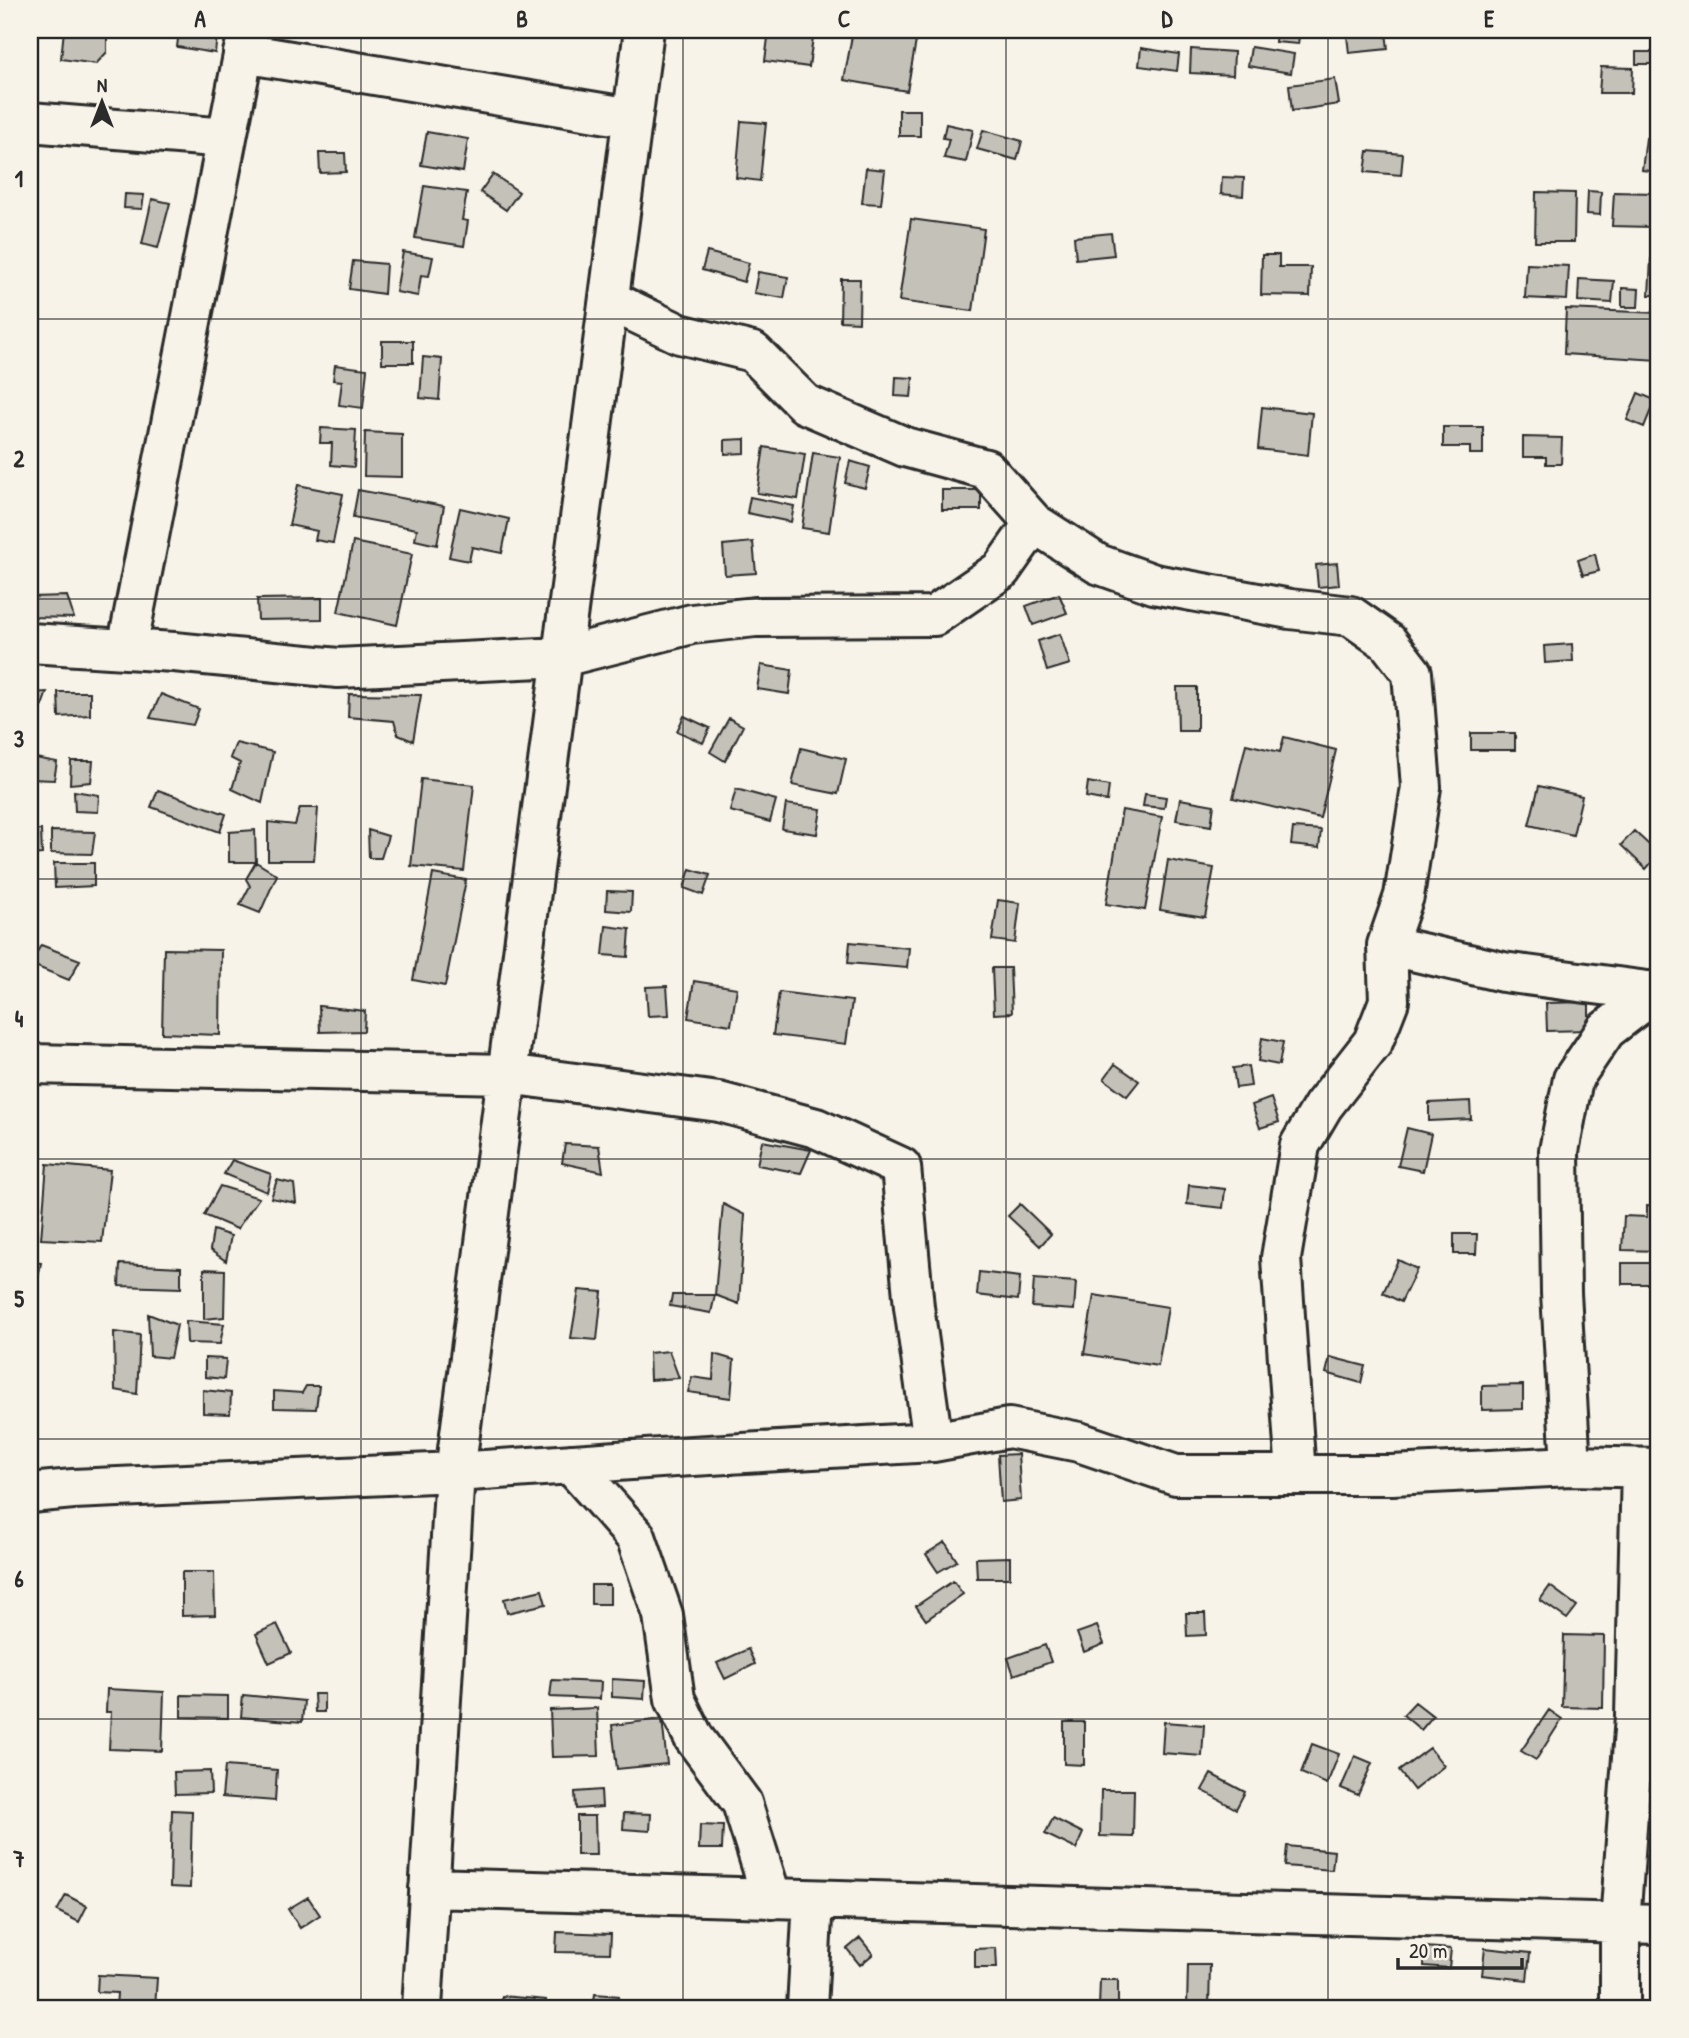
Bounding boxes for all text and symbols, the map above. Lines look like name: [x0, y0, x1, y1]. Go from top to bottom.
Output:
text: A: [194, 3, 206, 34]
text: B: [516, 3, 528, 34]
text: C: [838, 3, 850, 34]
text: D: [1162, 3, 1174, 34]
text: E: [1484, 3, 1495, 34]
north arrow: [66, 66, 136, 136]
text: N: [97, 72, 107, 98]
text: 1: [15, 163, 23, 194]
text: 2: [14, 443, 25, 474]
text: 3: [14, 723, 24, 754]
text: 4: [15, 1003, 24, 1034]
text: 5: [14, 1283, 24, 1314]
text: 6: [14, 1563, 24, 1594]
text: 7: [12, 1843, 25, 1874]
scale bar: [1398, 1926, 1523, 1970]
text: 20 m: [1409, 1936, 1447, 1965]

